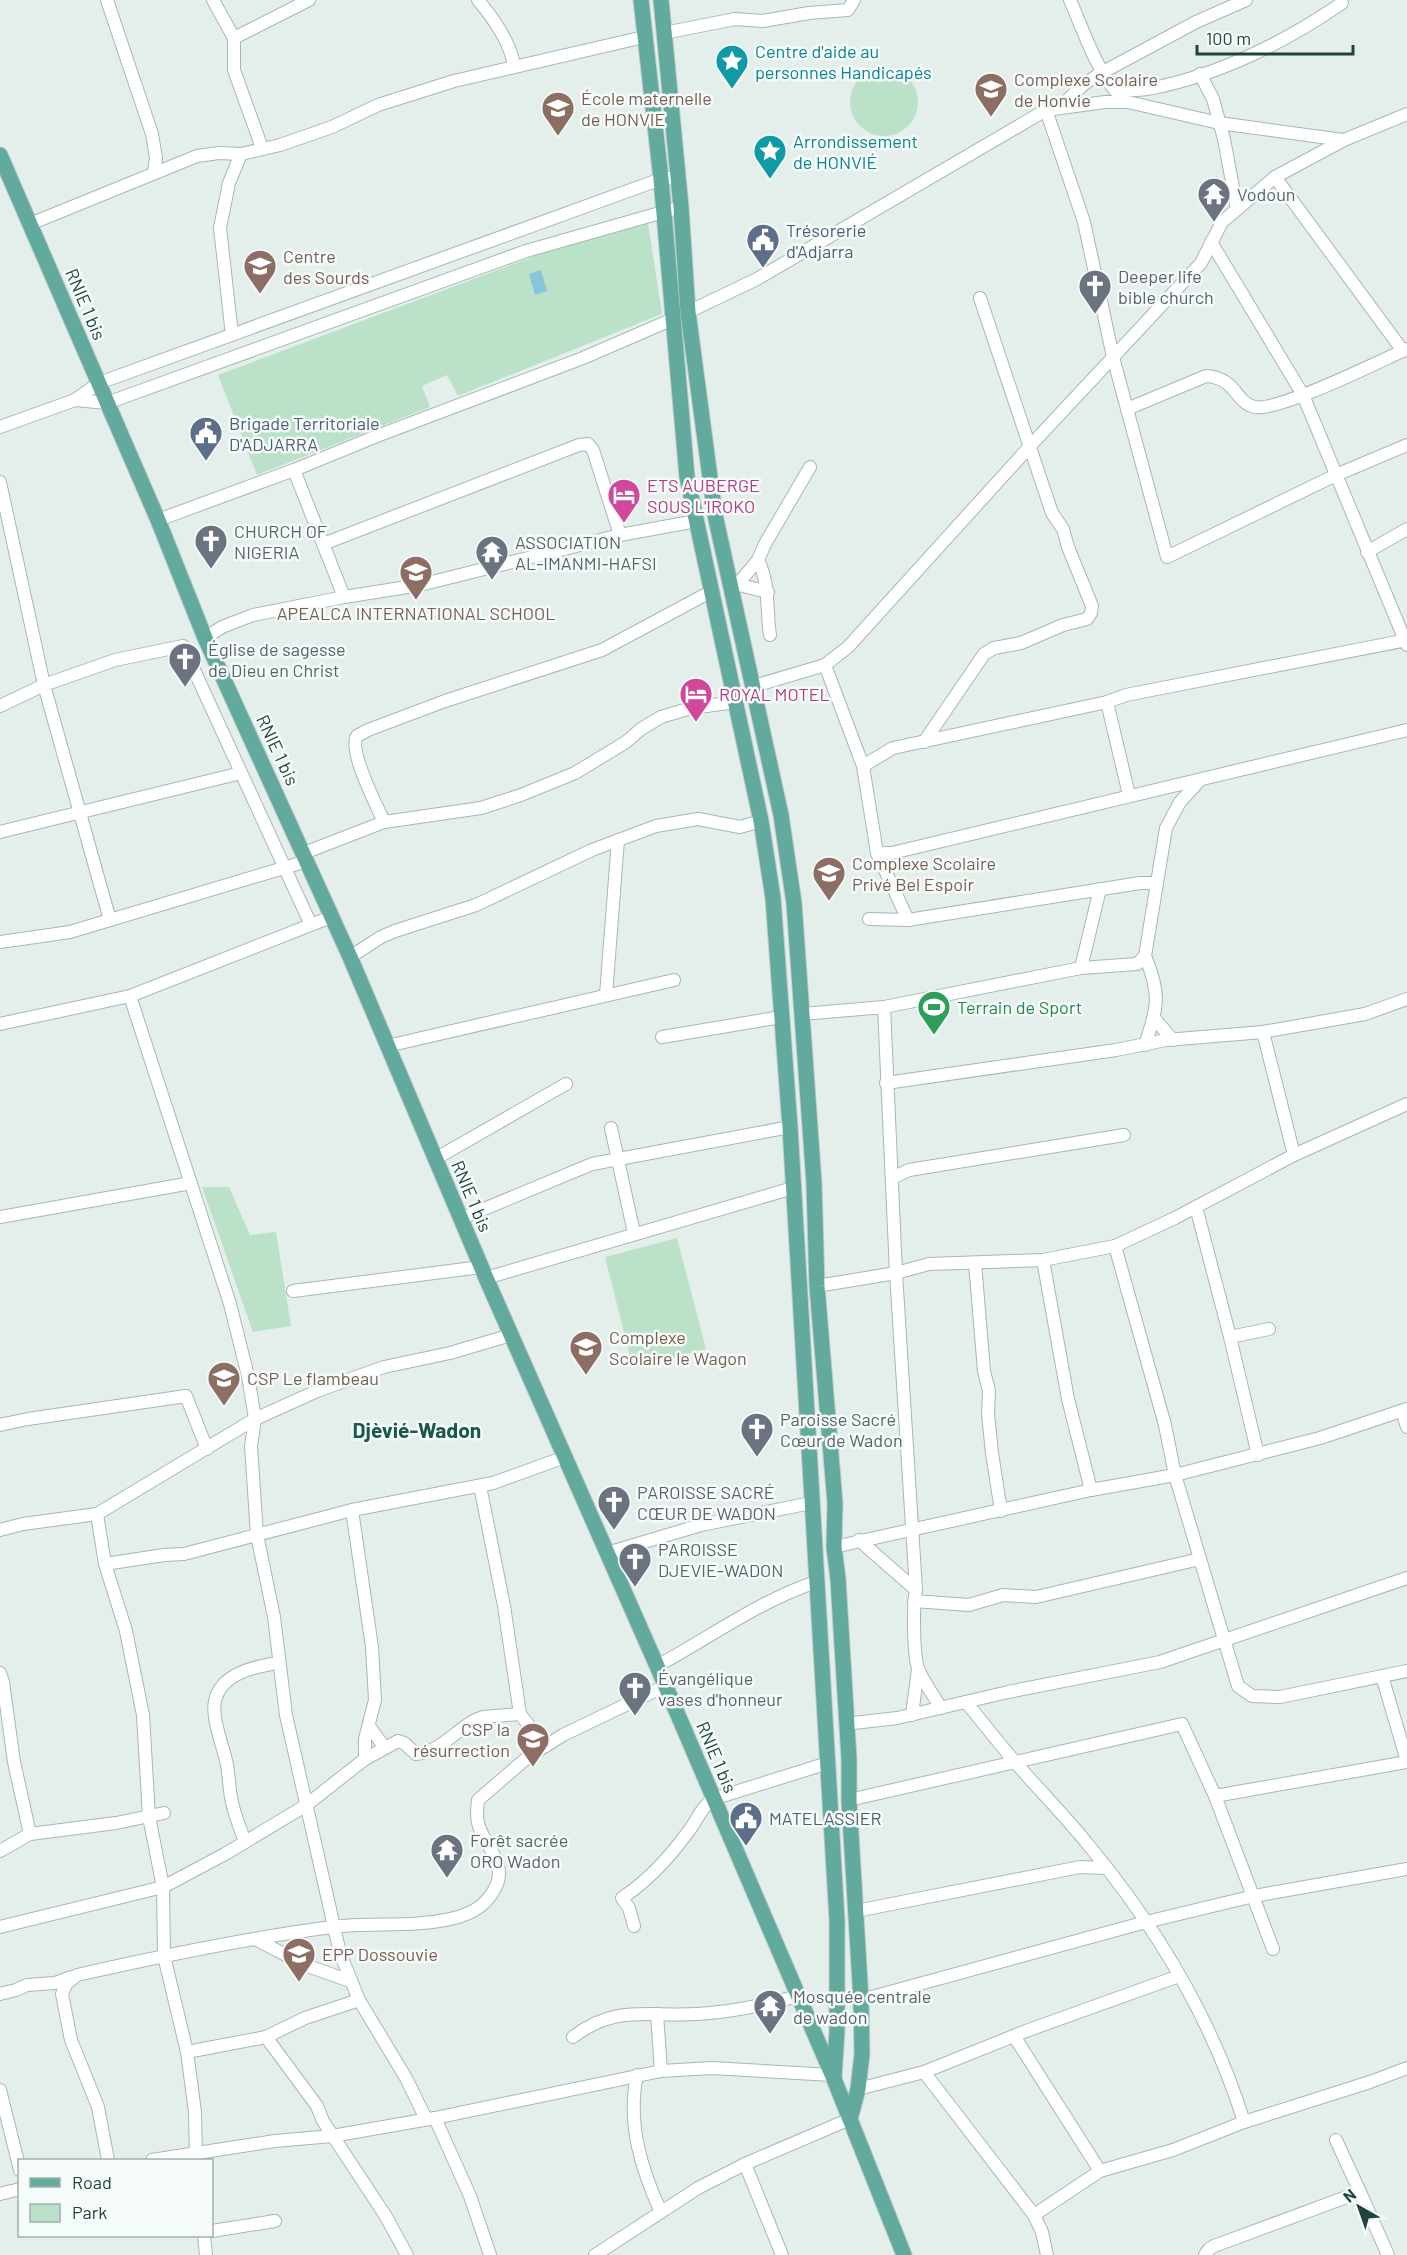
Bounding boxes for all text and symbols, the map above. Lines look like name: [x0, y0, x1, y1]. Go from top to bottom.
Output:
scale bar: [1197, 18, 1353, 56]
text: 100 m: [1206, 27, 1251, 49]
place label: Centre d'aide au personnes Handicapés: [755, 40, 932, 83]
place icon: Centre d'aide au personnes Handicapés: [714, 43, 750, 90]
place label: Complexe Scolaire de Honvie: [1014, 68, 1158, 111]
school or university icon: Complexe Scolaire de Honvie: [973, 71, 1009, 118]
place label: École maternelle de HONVIE: [581, 87, 712, 130]
school or university icon: École maternelle de HONVIE: [540, 90, 576, 137]
place label: Arrondissement de HONVIÉ: [793, 130, 918, 173]
place icon: Arrondissement de HONVIÉ: [752, 133, 788, 180]
temple icon: Vodoun: [1196, 176, 1232, 223]
place label: Vodoun: [1237, 183, 1296, 205]
place label: Trésorerie d'Adjarra: [786, 219, 866, 262]
public building icon: Trésorerie d'Adjarra: [745, 222, 781, 269]
place label: Centre des Sourds: [283, 245, 369, 288]
school or university icon: Centre des Sourds: [242, 248, 278, 295]
street label: RNIE 1 bis: [61, 265, 111, 343]
place label: Deeper life bible church: [1118, 265, 1214, 308]
church icon: Deeper life bible church: [1077, 268, 1113, 315]
place label: Brigade Territoriale D'ADJARRA: [229, 412, 380, 455]
public building icon: Brigade Territoriale D'ADJARRA: [188, 415, 224, 462]
place label: ETS AUBERGE SOUS L'IROKO: [647, 474, 760, 517]
hotel icon: ETS AUBERGE SOUS L'IROKO: [606, 477, 642, 524]
place label: CHURCH OF NIGERIA: [234, 520, 327, 563]
church icon: CHURCH OF NIGERIA: [193, 523, 229, 570]
place label: ASSOCIATION AL-IMANMI-HAFSI: [515, 531, 657, 574]
temple icon: ASSOCIATION AL-IMANMI-HAFSI: [474, 534, 510, 581]
school or university icon: APEALCA INTERNATIONAL SCHOOL: [398, 554, 434, 601]
place label: APEALCA INTERNATIONAL SCHOOL: [277, 602, 555, 624]
place label: Église de sagesse de Dieu en Christ: [208, 638, 346, 681]
church icon: Église de sagesse de Dieu en Christ: [167, 641, 203, 688]
hotel icon: ROYAL MOTEL: [678, 676, 714, 723]
place label: ROYAL MOTEL: [719, 683, 830, 705]
street label: RNIE 1 bis: [252, 711, 304, 789]
place label: Complexe Scolaire Privé Bel Espoir: [852, 852, 996, 895]
school or university icon: Complexe Scolaire Privé Bel Espoir: [811, 855, 847, 902]
sports icon: Terrain de Sport: [916, 989, 952, 1036]
place label: Terrain de Sport: [957, 996, 1082, 1018]
street label: RNIE 1 bis: [447, 1157, 497, 1235]
place label: Complexe Scolaire le Wagon: [609, 1326, 747, 1369]
school or university icon: Complexe Scolaire le Wagon: [568, 1329, 604, 1376]
school or university icon: CSP Le flambeau: [206, 1360, 242, 1407]
place label: CSP Le flambeau: [247, 1367, 379, 1389]
place label: Paroisse Sacré Cœur de Wadon: [780, 1408, 903, 1451]
church icon: Paroisse Sacré Cœur de Wadon: [739, 1411, 775, 1458]
district label: Djèvié-Wadon: [353, 1417, 481, 1442]
place label: PAROISSE SACRÉ CŒUR DE WADON: [637, 1481, 776, 1524]
church icon: PAROISSE SACRÉ CŒUR DE WADON: [596, 1484, 632, 1531]
place label: PAROISSE DJEVIE-WADON: [658, 1538, 783, 1581]
church icon: PAROISSE DJEVIE-WADON: [617, 1541, 653, 1588]
place label: Évangélique vases d'honneur: [658, 1667, 783, 1710]
church icon: Évangélique vases d'honneur: [617, 1670, 653, 1717]
place label: CSP la résurrection: [413, 1718, 510, 1761]
street label: RNIE 1 bis: [692, 1718, 742, 1796]
school or university icon: CSP la résurrection: [515, 1721, 551, 1768]
public building icon: MATELASSIER: [728, 1800, 764, 1847]
place label: MATELASSIER: [769, 1807, 882, 1829]
place label: Forêt sacrée ORO Wadon: [470, 1829, 568, 1872]
temple icon: Forêt sacrée ORO Wadon: [429, 1832, 465, 1879]
school or university icon: EPP Dossouvie: [281, 1936, 317, 1983]
place label: EPP Dossouvie: [322, 1943, 438, 1965]
place label: Mosquée centrale de wadon: [793, 1985, 931, 2028]
temple icon: Mosquée centrale de wadon: [752, 1988, 788, 2035]
legend: [18, 2159, 213, 2237]
text: Road: [72, 2171, 112, 2193]
north arrow: [1329, 2177, 1389, 2237]
text: N: [1339, 2184, 1359, 2206]
text: Park: [72, 2201, 107, 2223]

